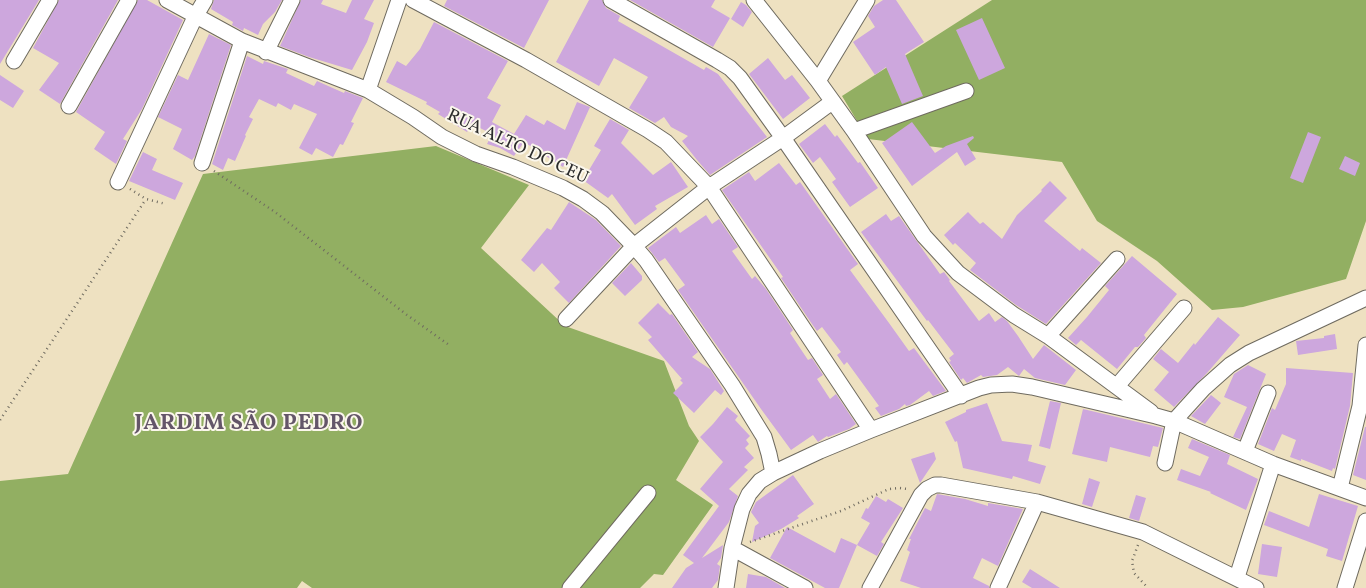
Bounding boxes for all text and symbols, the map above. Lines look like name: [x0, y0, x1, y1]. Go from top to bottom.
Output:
street label: RUA ALTO DO CEU: [443, 106, 591, 190]
district label: JARDIM SÃO PEDRO: [133, 412, 365, 438]

